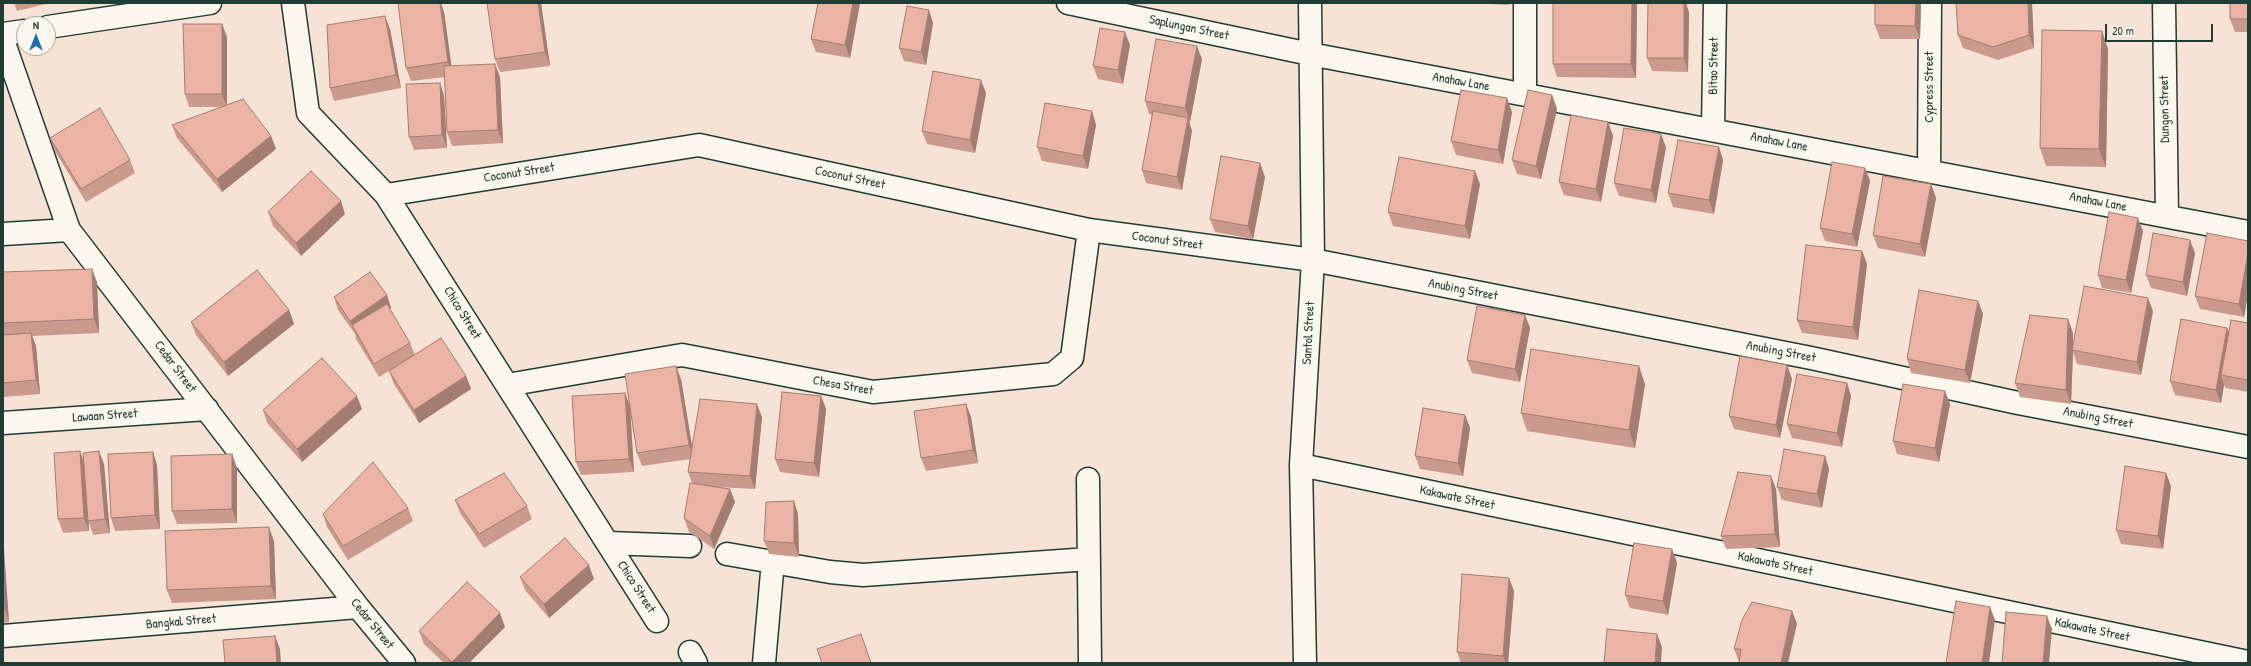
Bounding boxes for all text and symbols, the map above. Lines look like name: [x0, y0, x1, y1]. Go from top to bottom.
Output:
street label: Saplungan Street: [1148, 12, 1230, 44]
north arrow: [16, 16, 56, 56]
scale bar: [2107, 16, 2215, 42]
text: N: [33, 18, 39, 32]
text: 20 m: [2112, 22, 2134, 39]
street label: Bitao Street: [1706, 37, 1722, 95]
street label: Cypress Street: [1922, 51, 1938, 123]
street label: Anahaw Lane: [1431, 69, 1491, 95]
street label: Dungon Street: [2157, 75, 2173, 143]
street label: Anahaw Lane: [1749, 129, 1809, 155]
street label: Coconut Street: [482, 160, 556, 186]
street label: Coconut Street: [813, 163, 887, 193]
street label: Anahaw Lane: [2068, 189, 2128, 215]
street label: Coconut Street: [1131, 228, 1203, 254]
street label: Anubing Street: [1427, 276, 1499, 304]
street label: Chico Street: [440, 284, 484, 342]
street label: Santol Street: [1300, 301, 1318, 365]
street label: Cedar Street: [150, 338, 200, 396]
street label: Anubing Street: [1745, 338, 1817, 366]
street label: Chesa Street: [812, 373, 874, 399]
street label: Anubing Street: [2062, 404, 2134, 432]
street label: Lawaan Street: [72, 406, 138, 426]
street label: Kakawate Street: [1418, 482, 1496, 514]
street label: Kakawate Street: [1736, 548, 1814, 580]
street label: Chico Street: [613, 558, 659, 616]
street label: Cedar Street: [347, 595, 397, 653]
street label: Bangkal Street: [145, 611, 217, 633]
street label: Kakawate Street: [2053, 614, 2131, 646]

